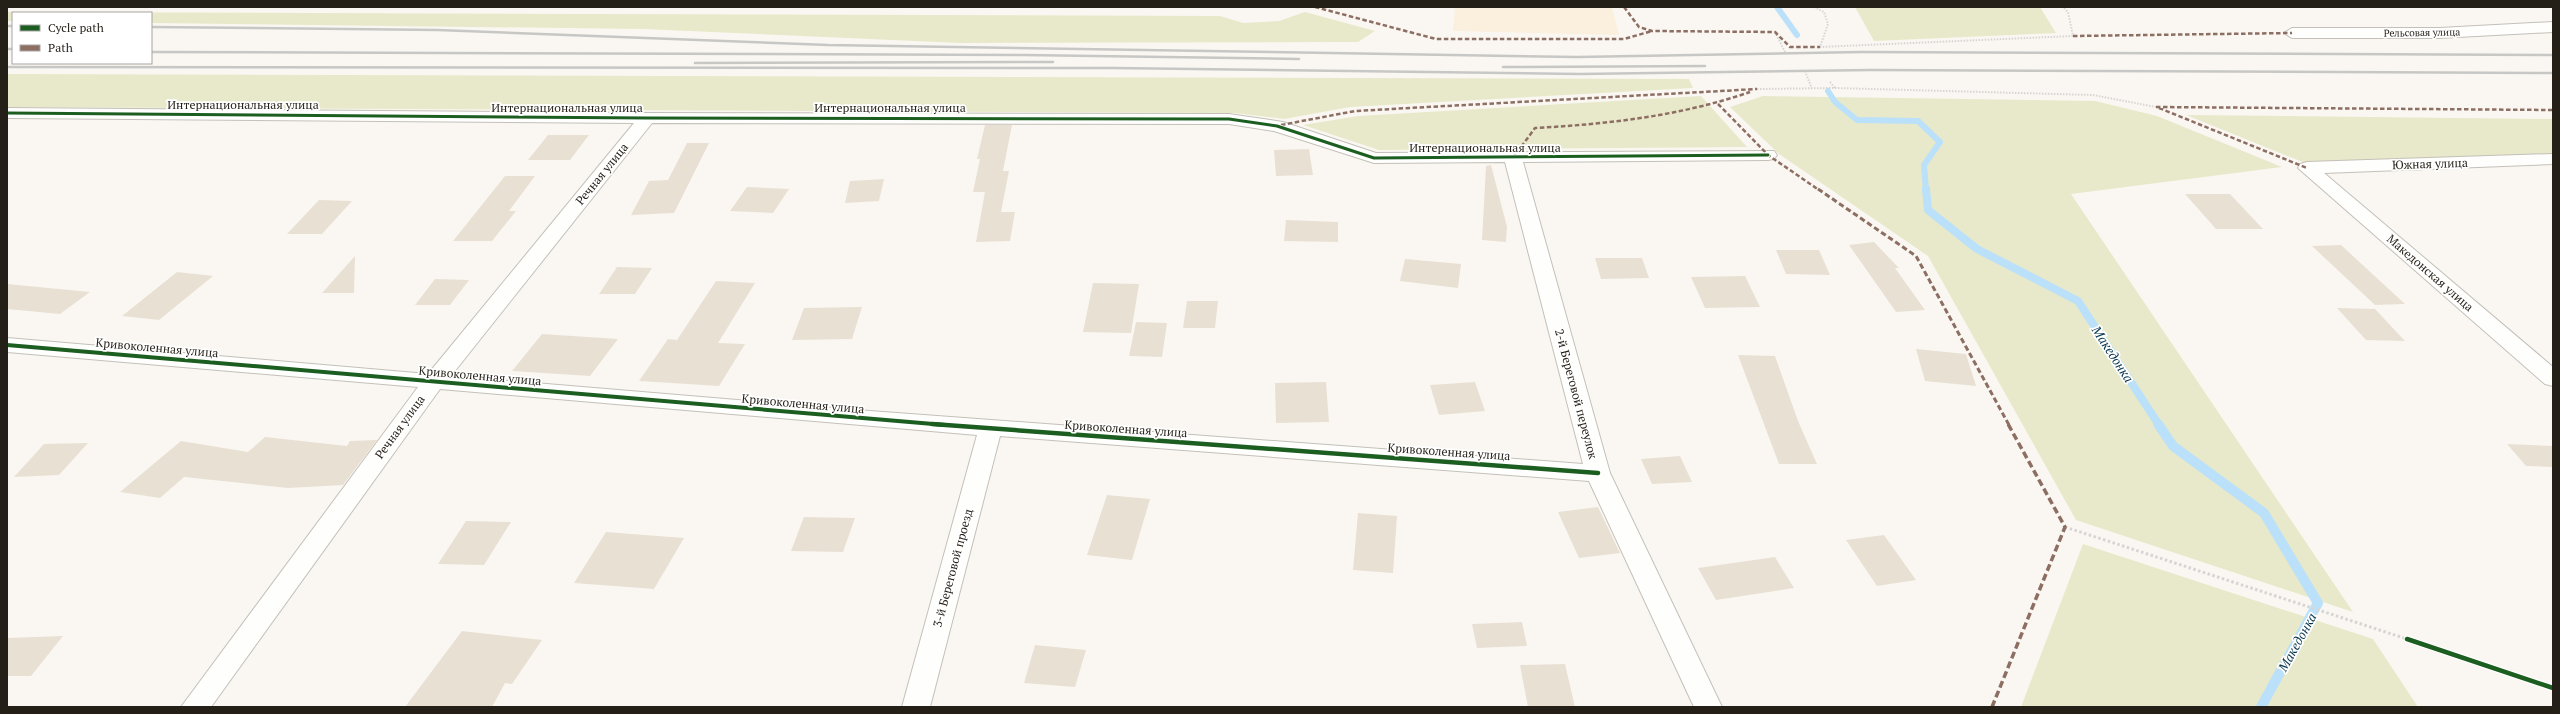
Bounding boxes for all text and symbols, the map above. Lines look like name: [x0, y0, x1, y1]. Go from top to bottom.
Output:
legend: [12, 12, 152, 64]
text: Cycle path: [48, 20, 104, 35]
street label: Рельсовая улица: [2384, 25, 2460, 40]
text: Path: [48, 40, 73, 55]
street label: Интернациональная улица: [167, 97, 319, 112]
street label: Интернациональная улица: [491, 100, 643, 115]
street label: Интернациональная улица: [814, 100, 966, 115]
street label: Речная улица: [572, 140, 631, 208]
street label: Интернациональная улица: [1409, 140, 1561, 155]
street label: Южная улица: [2392, 155, 2468, 172]
street label: Македонская улица: [2384, 231, 2477, 314]
water label: Македонка: [2087, 321, 2138, 386]
street label: 2-й Береговой переулок: [1552, 327, 1601, 461]
street label: Кривоколенная улица: [95, 335, 219, 360]
street label: Кривоколенная улица: [418, 363, 542, 388]
street label: Кривоколенная улица: [741, 391, 865, 416]
street label: Речная улица: [371, 392, 428, 461]
street label: Кривоколенная улица: [1064, 417, 1188, 440]
street label: Кривоколенная улица: [1387, 440, 1511, 463]
street label: 3-й Береговой проезд: [929, 507, 976, 629]
water label: Македонка: [2273, 610, 2320, 675]

